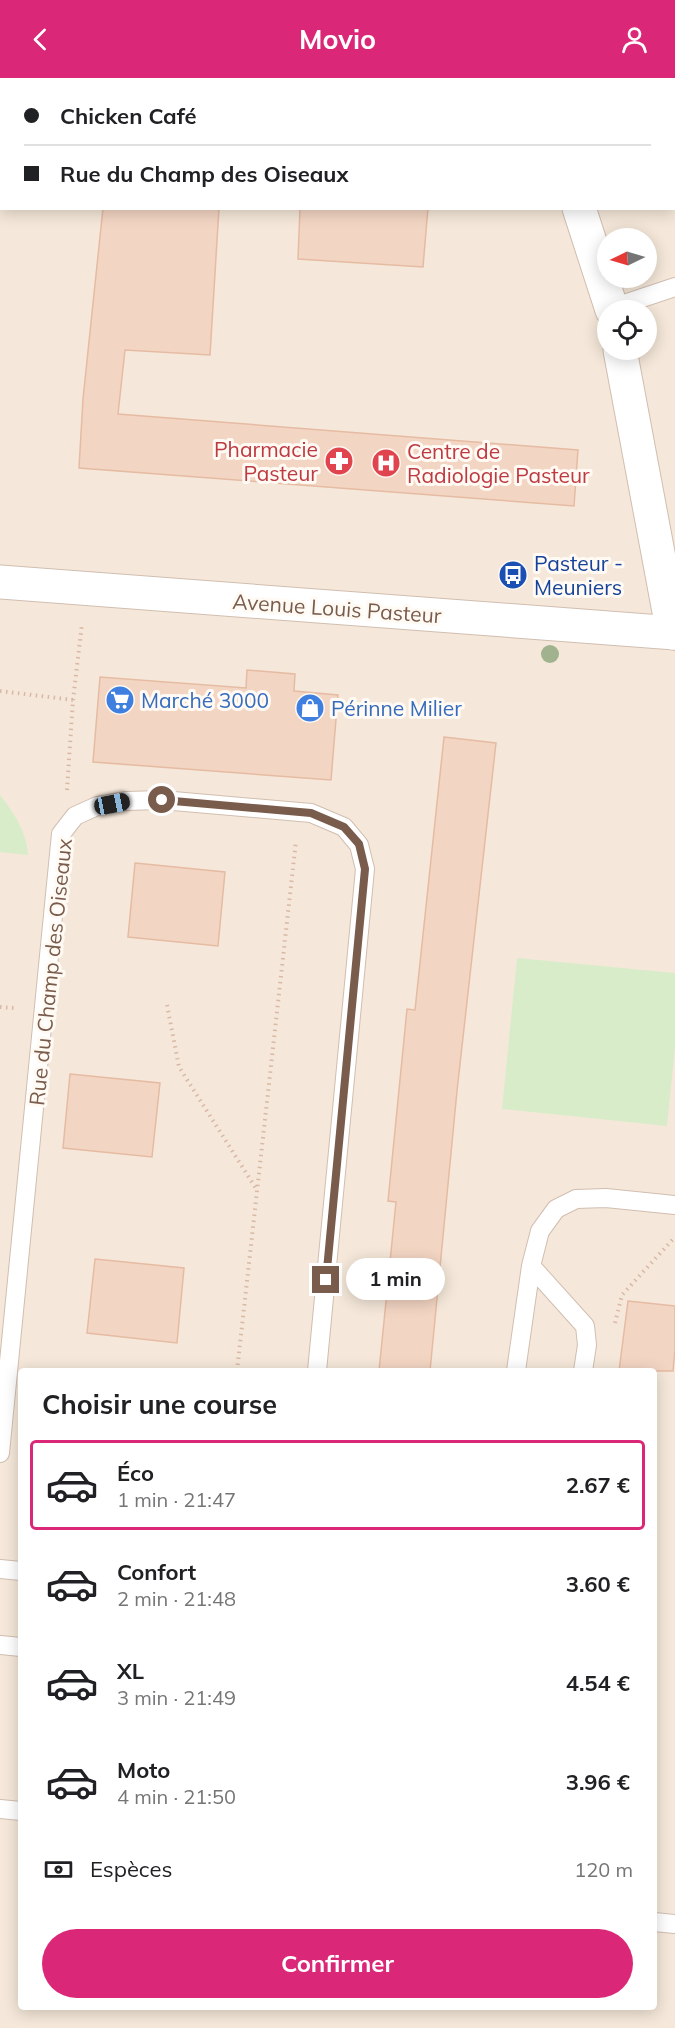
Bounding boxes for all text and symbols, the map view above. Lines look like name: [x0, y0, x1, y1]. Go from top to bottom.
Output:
text: Movio: [299, 22, 376, 56]
icon: back: [24, 23, 57, 56]
icon: person: [618, 23, 651, 56]
text: Chicken Café: [60, 102, 197, 130]
text: Rue du Champ des Oiseaux: [60, 160, 349, 188]
north arrow: [597, 228, 657, 288]
map controls: [597, 228, 657, 360]
button: locate: [597, 300, 657, 360]
place label: Pharmacie Pasteur: [214, 436, 318, 486]
place label: Centre de Radiologie Pasteur: [407, 438, 590, 488]
pharmacy icon: Pharmacie Pasteur: [323, 445, 355, 477]
hospital icon: Centre de Radiologie Pasteur: [370, 447, 402, 479]
place label: Pasteur - Meuniers: [534, 550, 623, 600]
bus stop icon: Pasteur - Meuniers: [497, 559, 529, 591]
street label: Avenue Louis Pasteur: [232, 588, 443, 628]
supermarket icon: Marché 3000: [104, 684, 136, 716]
place label: Marché 3000: [141, 687, 269, 713]
shop icon: Périnne Milier: [294, 692, 326, 724]
place label: Périnne Milier: [331, 695, 462, 721]
route start: [148, 786, 175, 813]
car: [93, 792, 131, 816]
street label: Rue du Champ des Oiseaux: [23, 837, 77, 1107]
callout: 1 min: [347, 1259, 446, 1301]
route end: [312, 1266, 339, 1293]
text: 1 min: [369, 1266, 422, 1291]
text: Choisir une course: [42, 1387, 277, 1421]
icon: car: [45, 1458, 99, 1512]
text: Éco: [117, 1459, 154, 1487]
text: 2.67 €: [566, 1471, 630, 1499]
text: 1 min · 21:47: [117, 1487, 236, 1512]
icon: car: [45, 1557, 99, 1611]
text: Confort: [117, 1558, 196, 1586]
text: 3.60 €: [566, 1570, 630, 1598]
text: 2 min · 21:48: [117, 1586, 236, 1611]
icon: car: [45, 1656, 99, 1710]
text: XL: [117, 1657, 144, 1685]
text: 4.54 €: [566, 1669, 630, 1697]
text: 3 min · 21:49: [117, 1685, 236, 1710]
icon: car: [45, 1755, 99, 1809]
text: Moto: [117, 1756, 170, 1784]
text: 3.96 €: [566, 1768, 630, 1796]
text: 4 min · 21:50: [117, 1784, 236, 1809]
icon: cash: [42, 1853, 75, 1886]
text: Espèces: [90, 1855, 172, 1883]
text: 120 m: [574, 1857, 633, 1882]
button: Confirmer: [42, 1929, 633, 1998]

